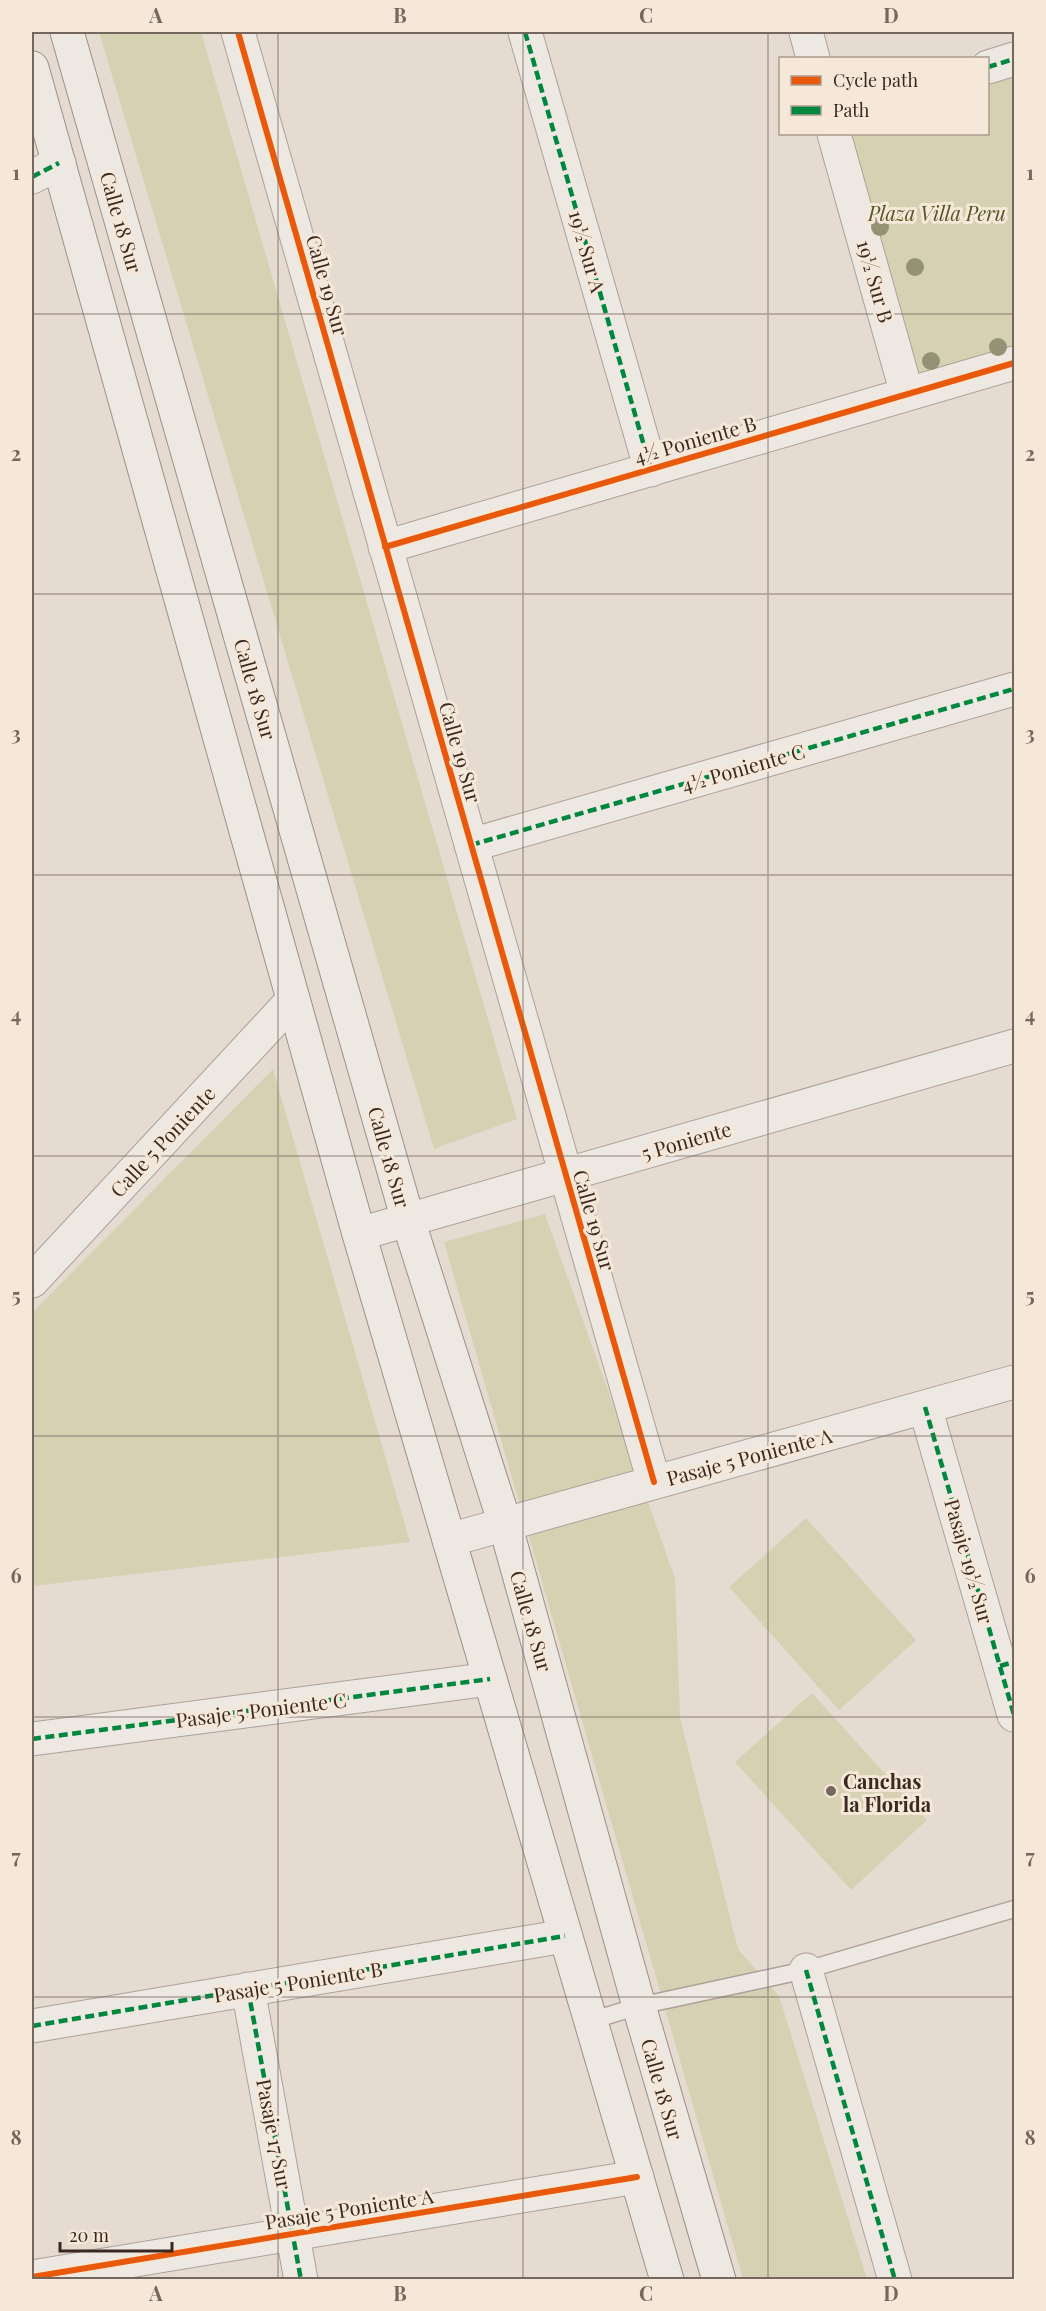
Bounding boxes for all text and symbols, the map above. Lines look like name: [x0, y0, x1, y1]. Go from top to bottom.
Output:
text: A: [148, 1, 163, 28]
text: B: [393, 1, 407, 28]
text: C: [639, 1, 653, 28]
text: D: [883, 1, 899, 28]
legend: [779, 57, 989, 135]
text: Cycle path: [833, 68, 918, 92]
text: Path: [833, 98, 870, 122]
text: 1: [12, 158, 20, 185]
text: 1: [1026, 158, 1034, 185]
street label: Calle 18 Sur: [95, 168, 149, 276]
park label: Plaza Villa Peru: [867, 199, 1006, 226]
street label: 19½ Sur A: [563, 207, 613, 296]
street label: Calle 19 Sur: [301, 231, 355, 339]
street label: 19½ Sur B: [851, 236, 901, 326]
street label: 4½ Poniente B: [631, 409, 759, 469]
text: 2: [11, 439, 21, 466]
text: 2: [1025, 439, 1035, 466]
street label: Calle 18 Sur: [229, 635, 283, 743]
street label: Calle 19 Sur: [434, 698, 488, 806]
text: 3: [11, 719, 21, 746]
text: 3: [1025, 719, 1035, 746]
street label: 4½ Poniente C: [678, 737, 808, 797]
text: 4: [11, 1000, 21, 1027]
text: 4: [1025, 1000, 1035, 1027]
street label: Calle 5 Poniente: [104, 1080, 220, 1202]
street label: Calle 18 Sur: [363, 1103, 417, 1211]
street label: 5 Poniente: [638, 1114, 734, 1166]
street label: Calle 19 Sur: [568, 1166, 622, 1274]
text: 5: [11, 1281, 21, 1308]
text: 5: [1025, 1281, 1035, 1308]
street label: Pasaje 5 Poniente A: [663, 1421, 835, 1491]
street label: Pasaje 19½ Sur: [939, 1495, 1001, 1627]
text: 6: [10, 1561, 22, 1588]
text: 6: [1024, 1561, 1036, 1588]
street label: Calle 18 Sur: [505, 1567, 559, 1675]
street label: Pasaje 5 Poniente C: [174, 1685, 348, 1733]
place label: Canchas la Florida: [843, 1767, 932, 1817]
marker: Canchas la Florida: [824, 1784, 838, 1798]
text: 7: [11, 1842, 21, 1869]
text: 7: [1025, 1842, 1035, 1869]
street label: Pasaje 5 Poniente B: [212, 1954, 384, 2008]
street label: Calle 18 Sur: [636, 2035, 690, 2143]
street label: Pasaje 17 Sur: [251, 2076, 299, 2192]
text: 8: [10, 2123, 22, 2150]
text: 8: [1024, 2123, 1036, 2150]
street label: Pasaje 5 Poniente A: [263, 2181, 436, 2235]
scale bar: [60, 2215, 172, 2253]
text: 20 m: [69, 2223, 109, 2247]
text: A: [148, 2279, 163, 2306]
text: B: [393, 2279, 407, 2306]
text: C: [639, 2279, 653, 2306]
text: D: [883, 2279, 899, 2306]

